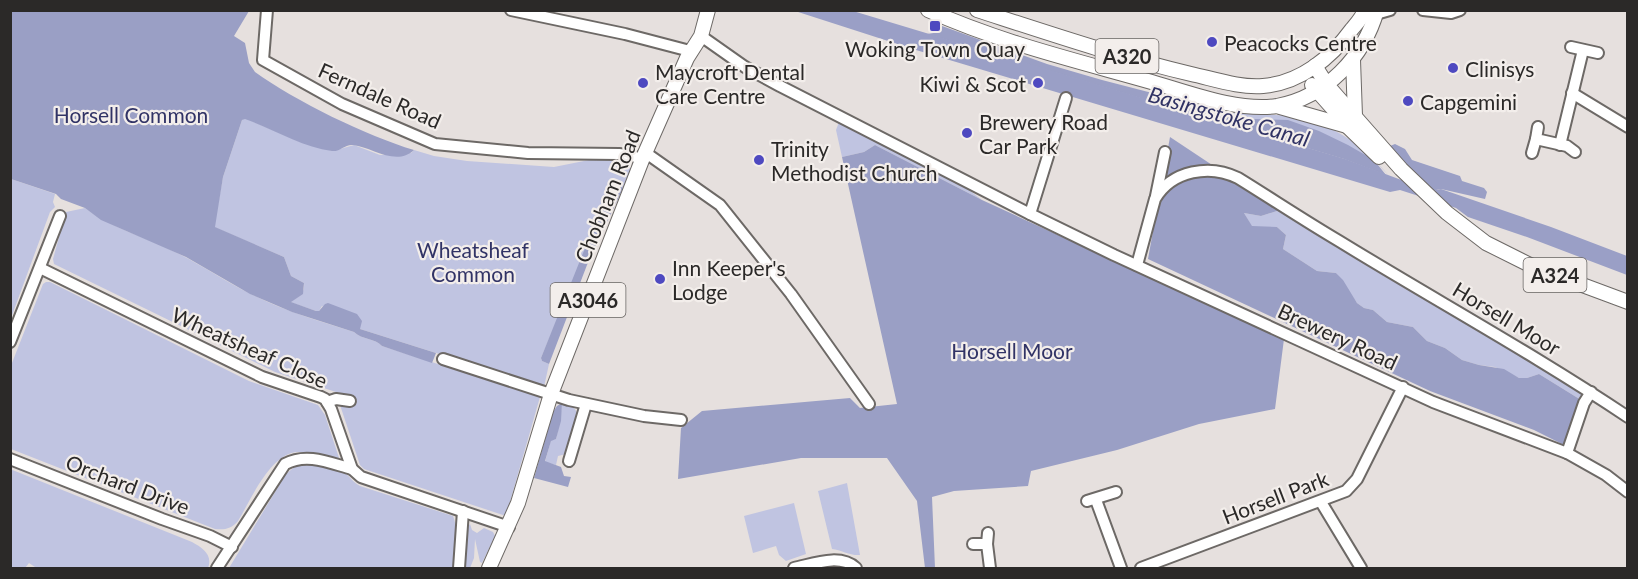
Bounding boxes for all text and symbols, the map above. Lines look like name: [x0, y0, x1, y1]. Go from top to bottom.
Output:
marker: Woking Town Quay: [928, 19, 942, 33]
place label: Peacocks Centre: [1224, 30, 1377, 55]
marker: Peacocks Centre: [1205, 35, 1219, 49]
place label: Woking Town Quay: [845, 36, 1025, 61]
road number: A320: [1096, 39, 1158, 73]
place label: Clinisys: [1465, 56, 1534, 81]
street label: Ferndale Road: [315, 57, 445, 133]
place label: Maycroft Dental Care Centre: [655, 59, 805, 108]
marker: Clinisys: [1446, 61, 1460, 75]
place label: Kiwi & Scot: [919, 71, 1026, 96]
marker: Maycroft Dental Care Centre: [636, 76, 650, 90]
marker: Kiwi & Scot: [1031, 76, 1045, 90]
water label: Basingstoke Canal: [1145, 80, 1313, 152]
place label: Capgemini: [1420, 89, 1517, 114]
marker: Capgemini: [1401, 94, 1415, 108]
park label: Horsell Common: [54, 102, 208, 127]
place label: Brewery Road Car Park: [979, 109, 1108, 158]
street label: Chobham Road: [569, 126, 645, 266]
marker: Brewery Road Car Park: [960, 126, 974, 140]
place label: Trinity Methodist Church: [771, 136, 938, 185]
marker: Trinity Methodist Church: [752, 153, 766, 167]
park label: Wheatsheaf Common: [417, 237, 530, 286]
place label: Inn Keeper's Lodge: [672, 255, 786, 304]
road number: A324: [1524, 258, 1586, 292]
marker: Inn Keeper's Lodge: [653, 272, 667, 286]
street label: Horsell Moor: [1449, 276, 1566, 360]
road number: A3046: [550, 283, 626, 317]
street label: Brewery Road: [1274, 297, 1402, 375]
street label: Wheatsheaf Close: [168, 301, 332, 393]
park label: Horsell Moor: [951, 338, 1073, 363]
street label: Orchard Drive: [63, 449, 193, 519]
street label: Horsell Park: [1218, 465, 1332, 529]

